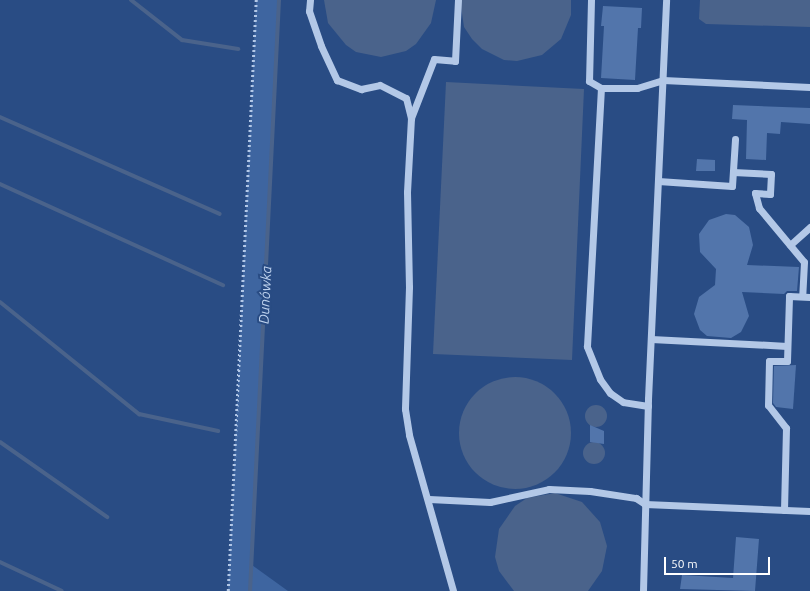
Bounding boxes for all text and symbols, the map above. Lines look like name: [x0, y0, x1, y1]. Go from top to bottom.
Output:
water label: Dunówka: [255, 266, 275, 324]
scale bar: [666, 549, 772, 575]
text: 50 m: [671, 557, 698, 570]

